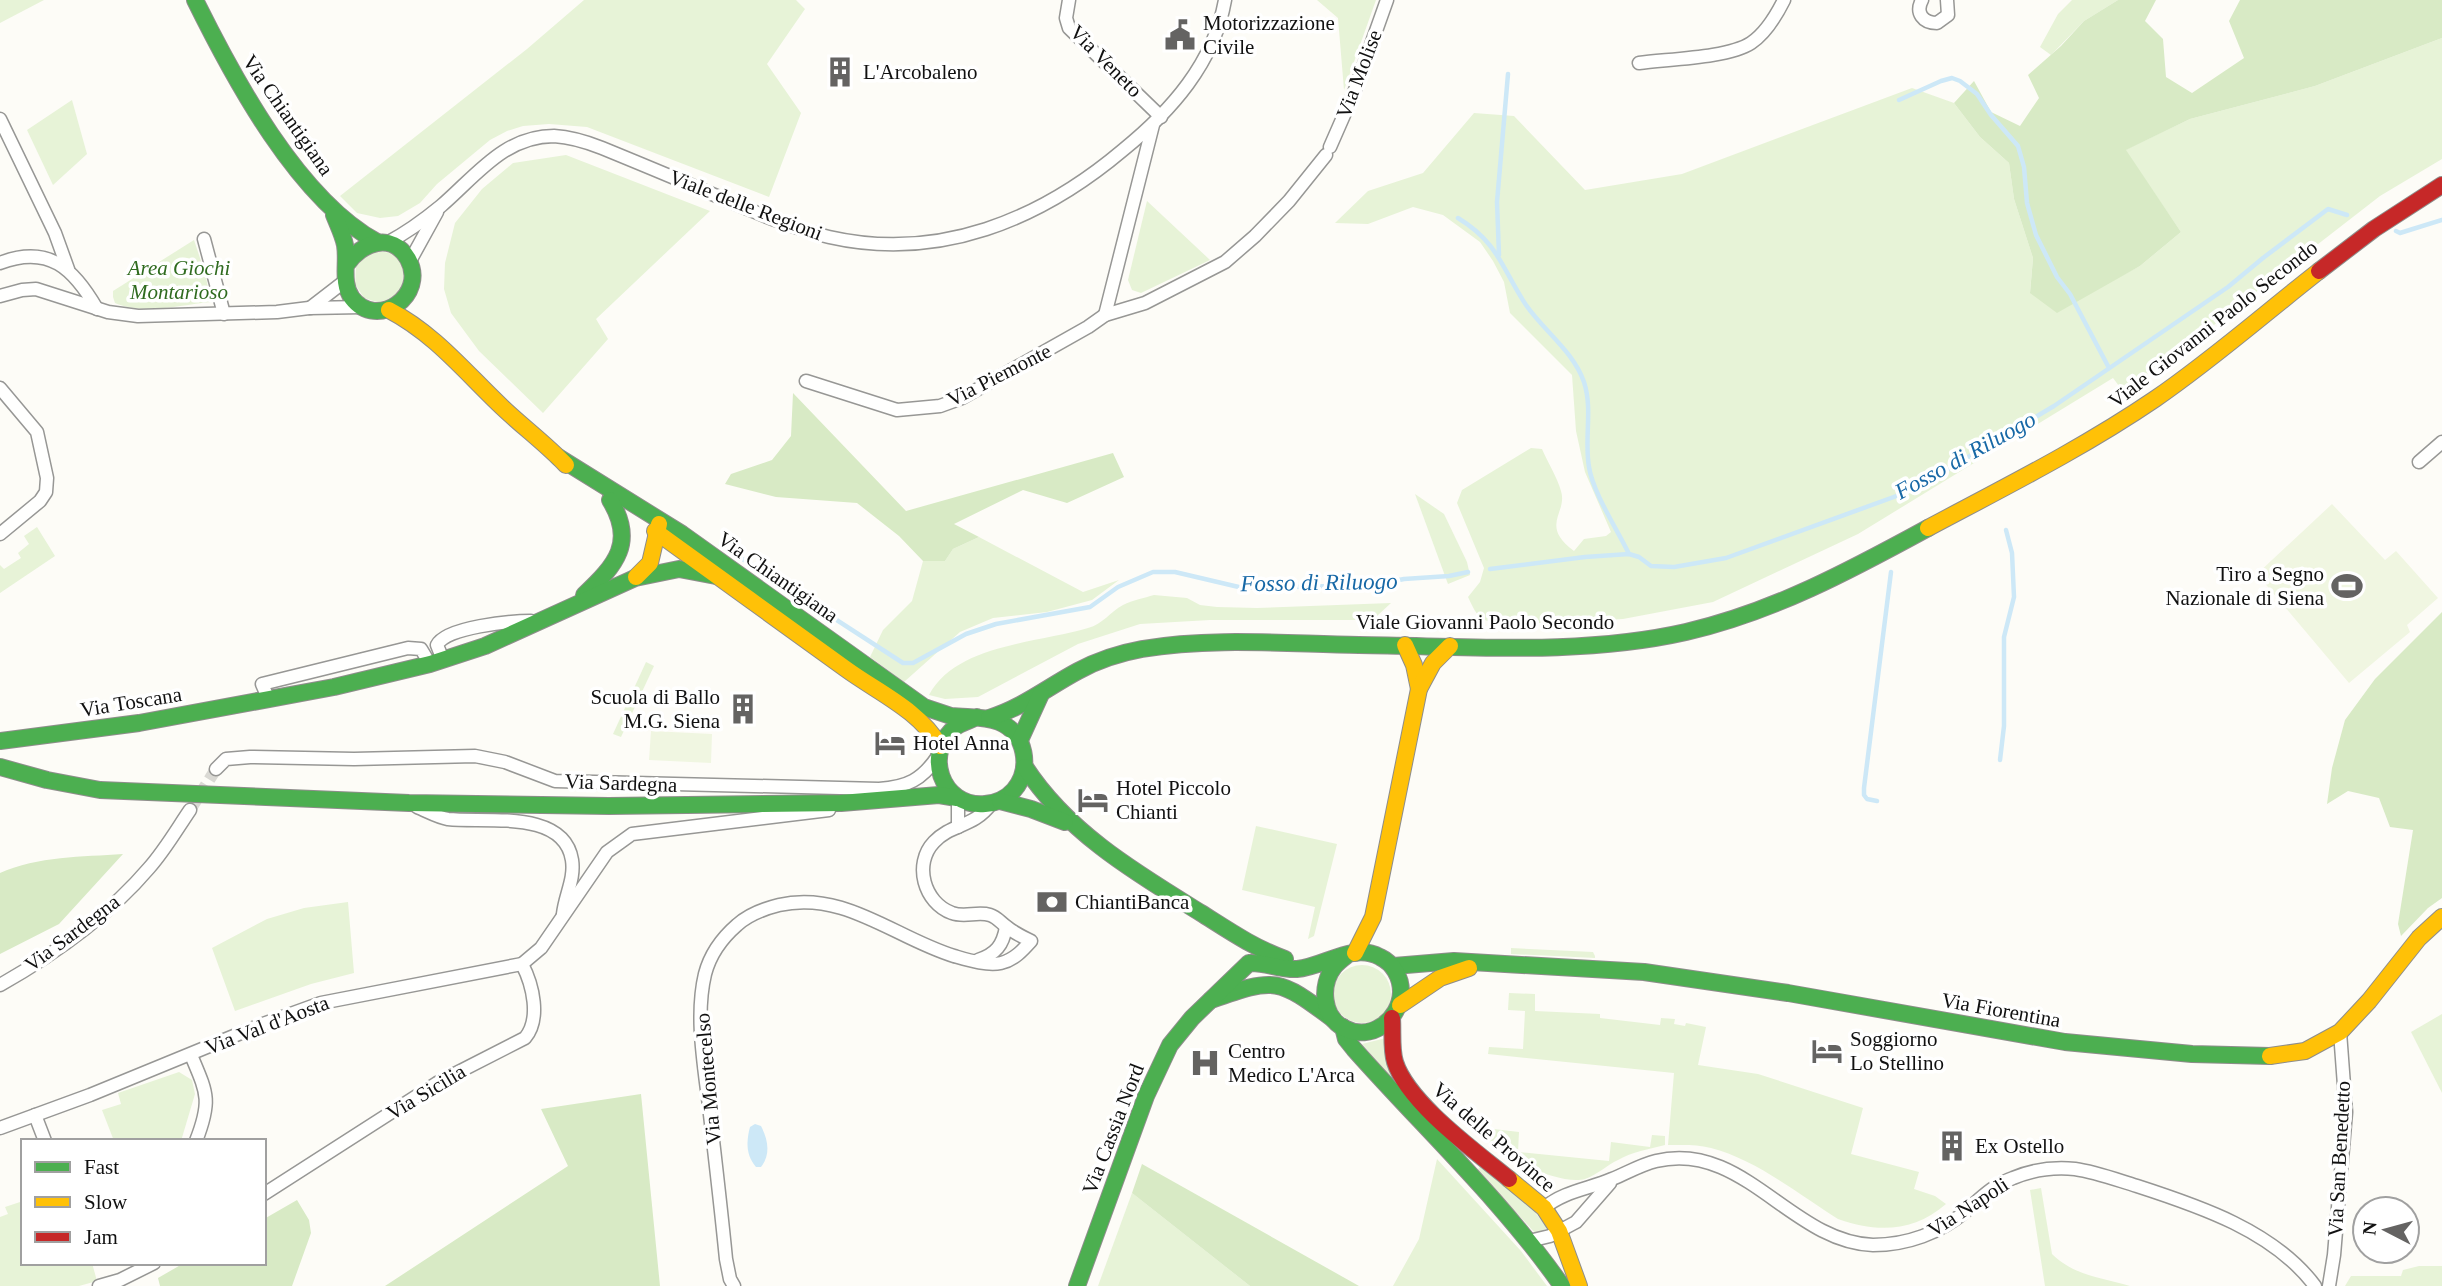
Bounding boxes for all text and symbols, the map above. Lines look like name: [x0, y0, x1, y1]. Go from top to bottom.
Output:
place label: Motorizzazione Civile: [1203, 11, 1335, 59]
public building icon: Motorizzazione Civile: [1163, 18, 1197, 52]
street label: Via Veneto: [1065, 20, 1147, 102]
street label: Via Molise: [1331, 26, 1387, 122]
street label: Via Chiantigiana: [238, 50, 339, 180]
building icon: L'Arcobaleno: [823, 55, 857, 89]
place label: L'Arcobaleno: [863, 60, 978, 84]
street label: Viale delle Regioni: [666, 165, 826, 245]
street label: Viale Giovanni Paolo Secondo: [2104, 235, 2322, 413]
park label: Area Giochi Montarioso: [126, 256, 230, 304]
street label: Via Piemonte: [943, 339, 1055, 411]
water label: Fosso di Riluogo: [1890, 406, 2040, 505]
street label: Via Chiantigiana: [713, 527, 843, 628]
place label: Tiro a Segno Nazionale di Siena: [2165, 562, 2325, 610]
water label: Fosso di Riluogo: [1239, 569, 1398, 596]
sports icon: Tiro a Segno Nazionale di Siena: [2330, 569, 2364, 603]
street label: Viale Giovanni Paolo Secondo: [1356, 610, 1614, 634]
street label: Via Toscana: [79, 682, 184, 722]
place label: Scuola di Ballo M.G. Siena: [591, 685, 721, 733]
building icon: Scuola di Ballo M.G. Siena: [726, 692, 760, 726]
hotel icon: Hotel Anna: [873, 726, 907, 760]
place label: Hotel Anna: [913, 731, 1010, 755]
street label: Via Sardegna: [564, 769, 678, 797]
place label: Hotel Piccolo Chianti: [1116, 776, 1231, 824]
hotel icon: Hotel Piccolo Chianti: [1076, 783, 1110, 817]
bank icon: ChiantiBanca: [1035, 885, 1069, 919]
street label: Via Sardegna: [20, 889, 125, 976]
place label: ChiantiBanca: [1075, 890, 1190, 914]
street label: Via Fiorentina: [1940, 988, 2063, 1032]
street label: Via Val d'Aosta: [202, 990, 333, 1060]
street label: Via Montecelso: [690, 1012, 726, 1146]
place label: Soggiorno Lo Stellino: [1850, 1027, 1944, 1075]
hotel icon: Soggiorno Lo Stellino: [1810, 1034, 1844, 1068]
place label: Centro Medico L'Arca: [1228, 1039, 1355, 1087]
hospital icon: Centro Medico L'Arca: [1188, 1046, 1222, 1080]
street label: Via Sicilia: [382, 1059, 470, 1125]
street label: Via Cassia Nord: [1077, 1060, 1149, 1198]
street label: Via delle Province: [1428, 1077, 1560, 1197]
street label: Via San Benedetto: [2323, 1080, 2355, 1238]
building icon: Ex Ostello: [1935, 1129, 1969, 1163]
place label: Ex Ostello: [1975, 1134, 2064, 1158]
legend: [21, 1139, 266, 1265]
text: Fast: [84, 1155, 119, 1179]
street label: Via Napoli: [1923, 1172, 2013, 1242]
text: Slow: [84, 1190, 128, 1214]
north arrow: [2351, 1195, 2421, 1265]
text: N: [2358, 1220, 2381, 1236]
text: Jam: [84, 1225, 118, 1249]

